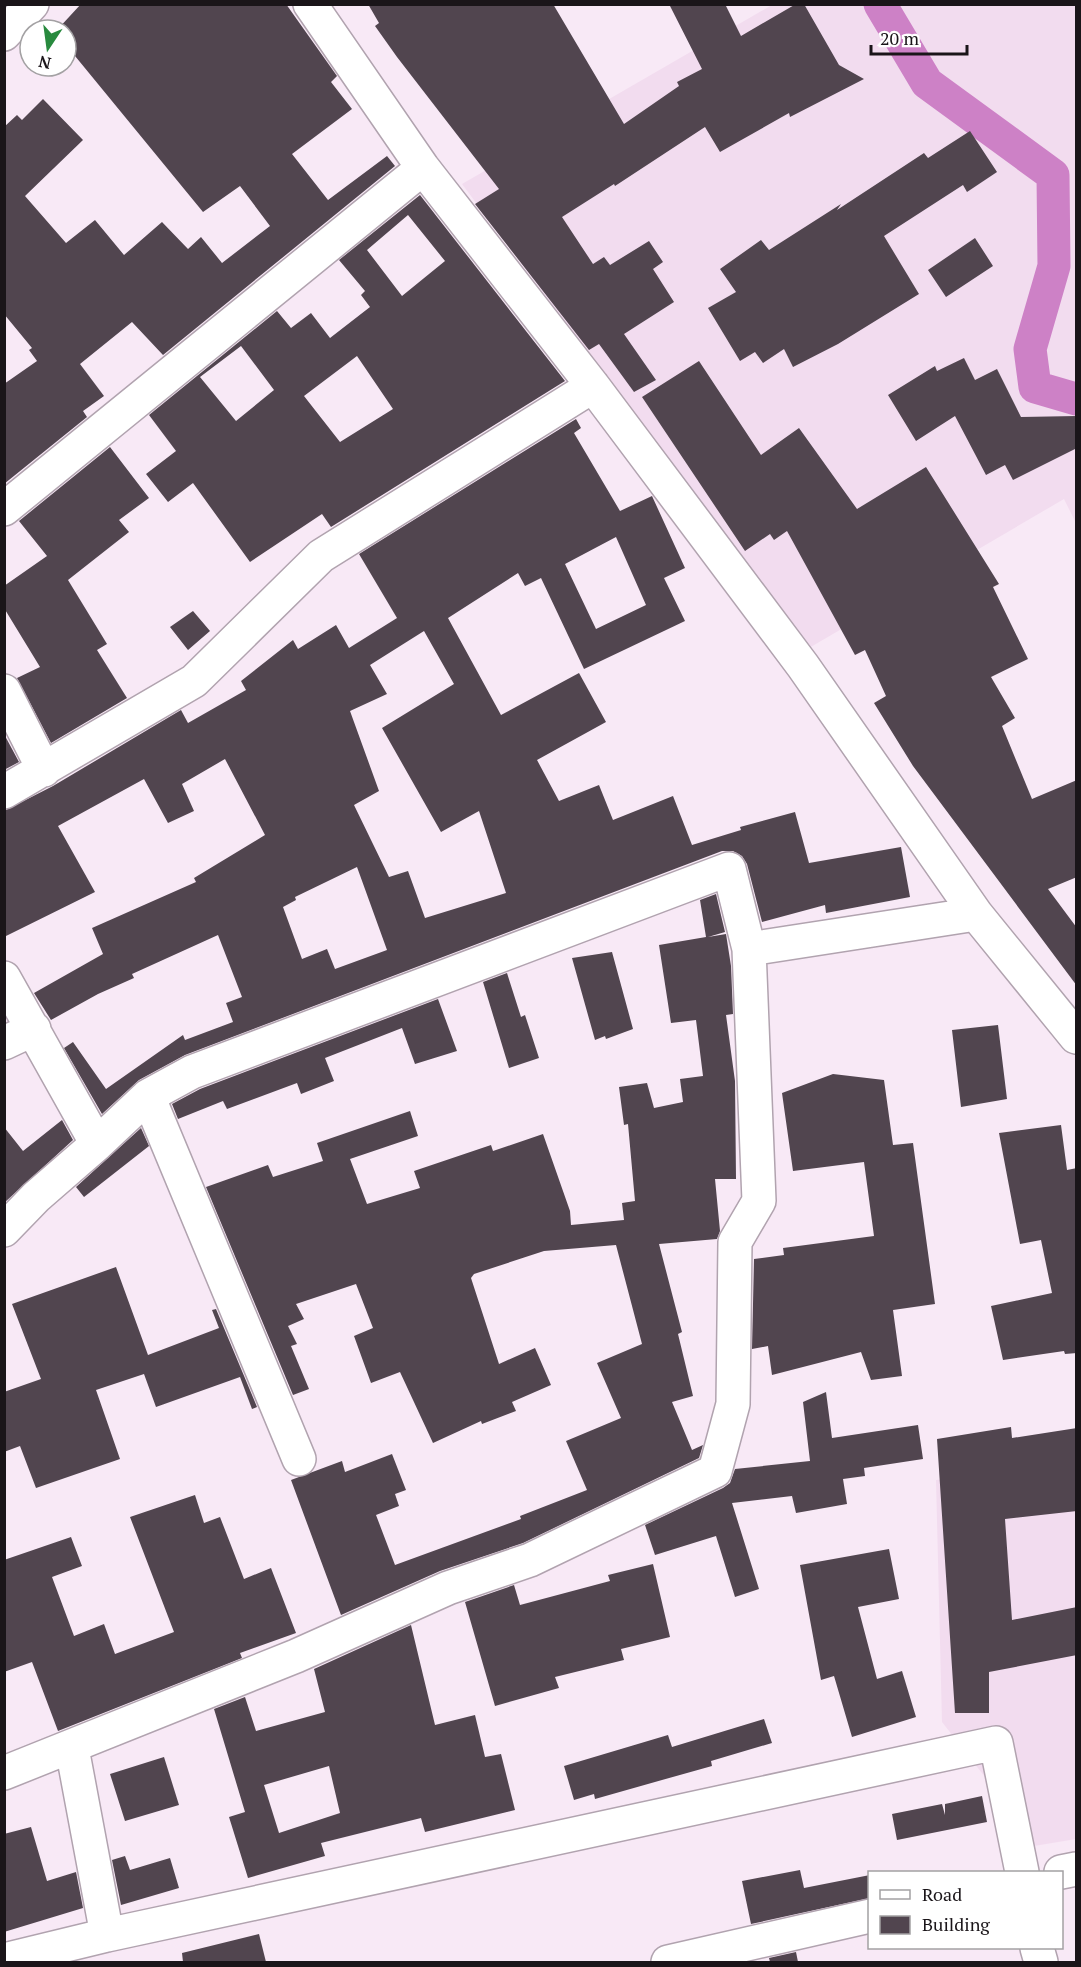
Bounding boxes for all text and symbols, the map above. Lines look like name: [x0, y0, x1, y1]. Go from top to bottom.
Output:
north arrow: [18, 18, 78, 78]
scale bar: [871, 18, 967, 56]
text: 20 m: [880, 26, 920, 50]
text: N: [36, 51, 53, 75]
legend: [868, 1871, 1063, 1949]
text: Road: [922, 1882, 962, 1906]
text: Building: [922, 1912, 990, 1936]

